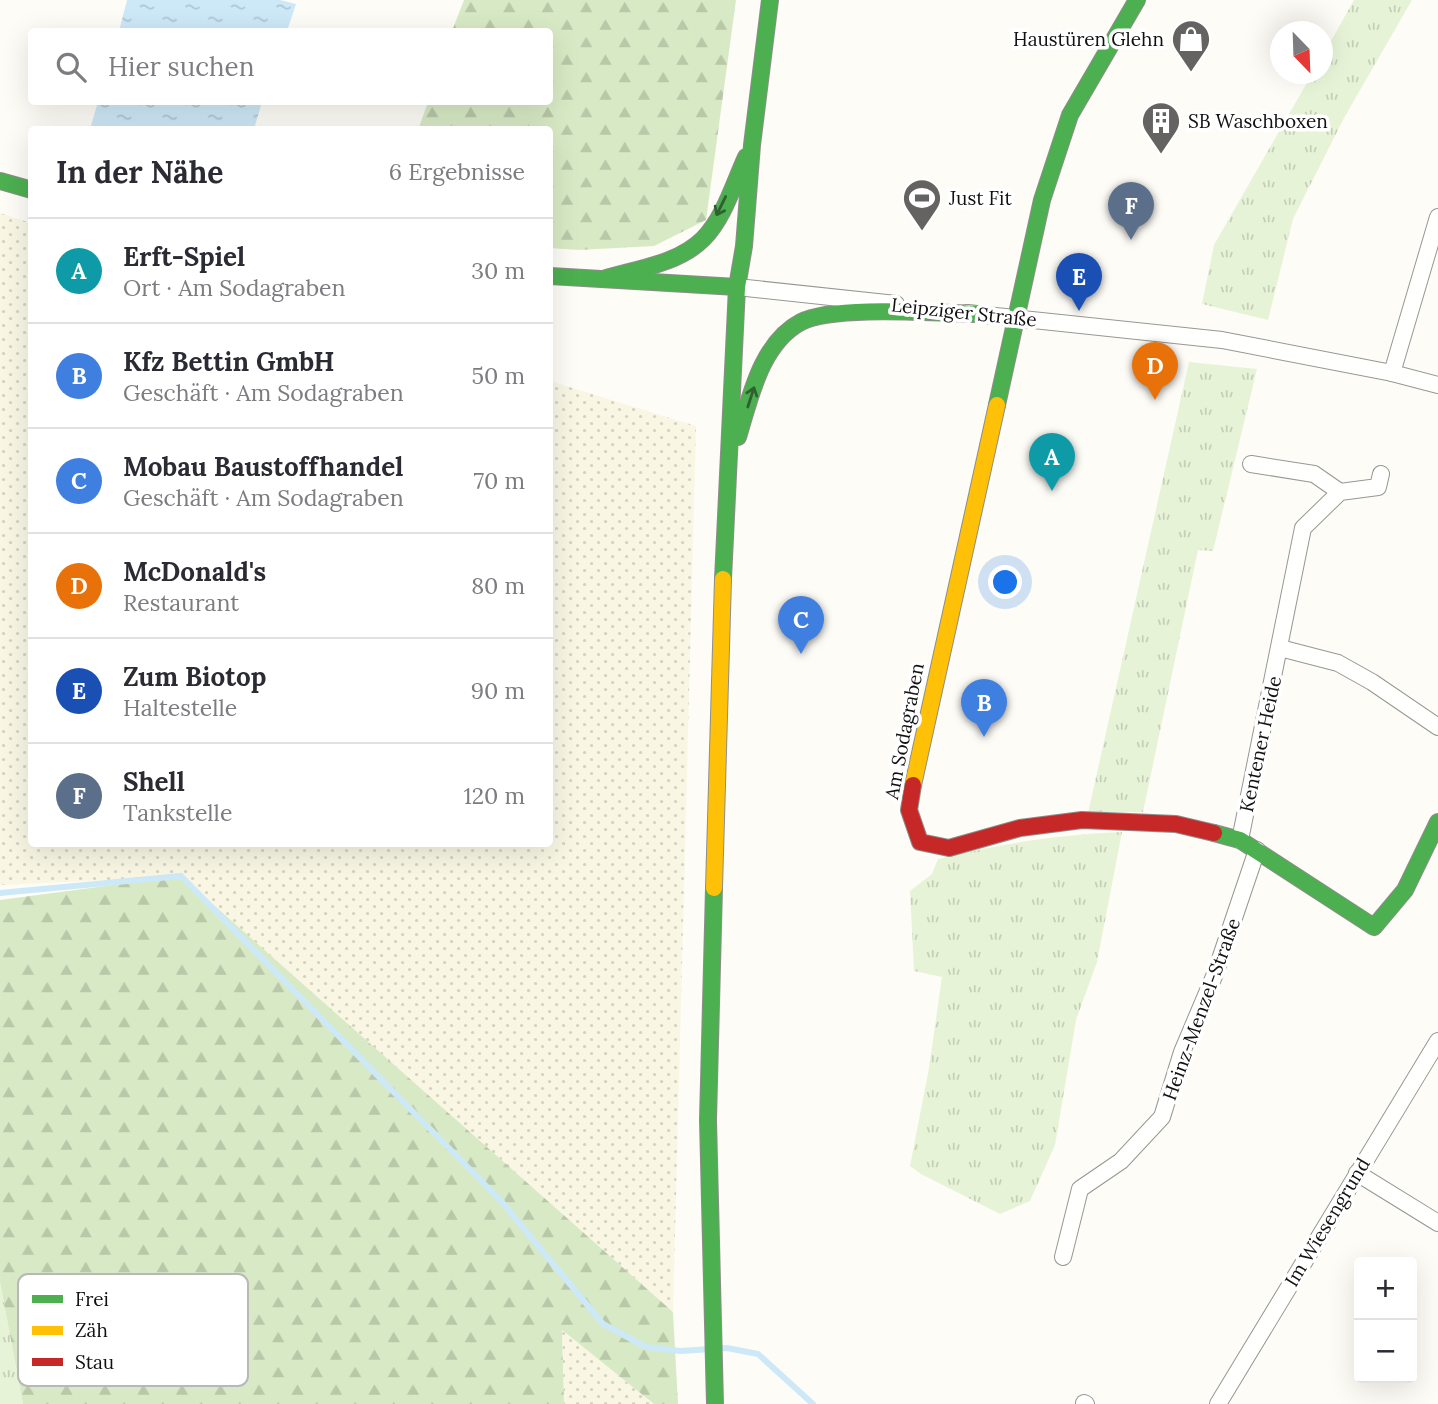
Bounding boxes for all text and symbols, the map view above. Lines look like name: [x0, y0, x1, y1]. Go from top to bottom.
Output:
shop icon: Haustüren Glehn: [1170, 18, 1212, 73]
north arrow: [1270, 21, 1333, 84]
place label: Haustüren Glehn: [1013, 27, 1164, 51]
search box: [28, 28, 553, 105]
icon: search: [52, 48, 90, 86]
text: Hier suchen: [108, 50, 254, 83]
building icon: SB Waschboxen: [1140, 100, 1182, 155]
place label: SB Waschboxen: [1188, 109, 1328, 133]
text: In der Nähe: [56, 153, 224, 191]
text: 6 Ergebnisse: [389, 157, 525, 186]
sports icon: Just Fit: [901, 177, 943, 232]
pin: F: [1108, 182, 1154, 240]
place label: Just Fit: [948, 186, 1013, 210]
one-way arrow: [714, 196, 728, 216]
text: Erft-Spiel: [123, 240, 245, 273]
pin: E: [1056, 253, 1102, 311]
text: A: [71, 256, 87, 285]
text: 30 m: [471, 256, 525, 285]
text: Ort · Am Sodagraben: [123, 273, 345, 302]
street label: Leipziger Straße: [890, 292, 1038, 332]
pin: D: [1132, 342, 1178, 400]
text: Kfz Bettin GmbH: [123, 345, 334, 378]
text: B: [71, 361, 87, 390]
text: 50 m: [472, 361, 525, 390]
text: Geschäft · Am Sodagraben: [123, 378, 404, 407]
one-way arrow: [746, 387, 758, 409]
pin: A: [1029, 433, 1075, 491]
text: Mobau Baustoffhandel: [123, 450, 403, 483]
text: C: [71, 466, 87, 495]
text: 70 m: [474, 466, 525, 495]
text: Geschäft · Am Sodagraben: [123, 483, 404, 512]
text: McDonald's: [123, 555, 266, 588]
your location: [988, 565, 1022, 599]
text: D: [70, 571, 88, 600]
text: 80 m: [471, 571, 525, 600]
text: Restaurant: [123, 588, 239, 617]
pin: C: [778, 596, 824, 654]
text: Zum Biotop: [123, 660, 266, 693]
street label: Am Sodagraben: [879, 661, 929, 802]
street label: Kentener Heide: [1234, 674, 1286, 814]
text: E: [72, 676, 86, 705]
text: 90 m: [471, 676, 525, 705]
pin: B: [961, 679, 1007, 737]
text: Haltestelle: [123, 693, 237, 722]
text: Shell: [123, 765, 185, 798]
text: F: [72, 781, 86, 810]
text: 120 m: [463, 781, 525, 810]
text: Tankstelle: [123, 798, 232, 827]
street label: Heinz-Menzel-Straße: [1157, 914, 1245, 1104]
street label: Im Wiesengrund: [1279, 1153, 1375, 1291]
map controls: [1354, 1257, 1417, 1383]
button: +: [1354, 1257, 1417, 1320]
legend: [18, 1274, 248, 1386]
text: Frei: [75, 1287, 109, 1311]
text: Zäh: [75, 1318, 108, 1342]
button: −: [1354, 1320, 1417, 1383]
text: Stau: [75, 1350, 114, 1374]

